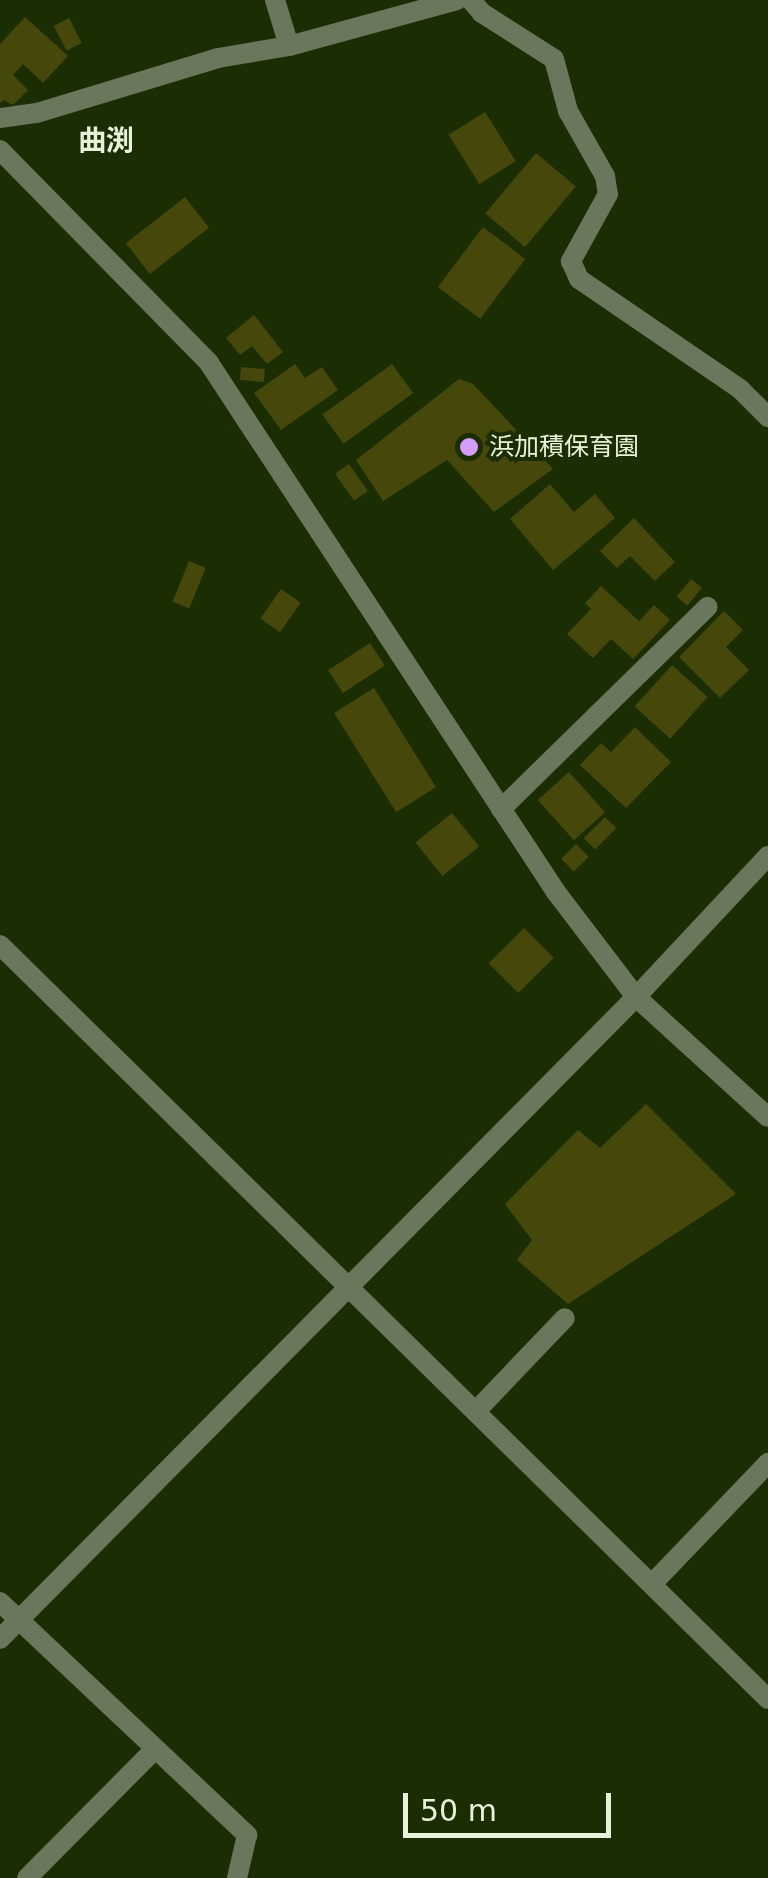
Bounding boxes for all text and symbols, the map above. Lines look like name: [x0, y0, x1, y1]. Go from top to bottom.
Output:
district label: 曲渕: [78, 124, 134, 158]
place label: 浜加積保育園: [489, 432, 639, 462]
marker: 浜加積保育園: [458, 436, 480, 458]
scale bar: [408, 1773, 616, 1835]
text: 50 m: [420, 1793, 497, 1828]

